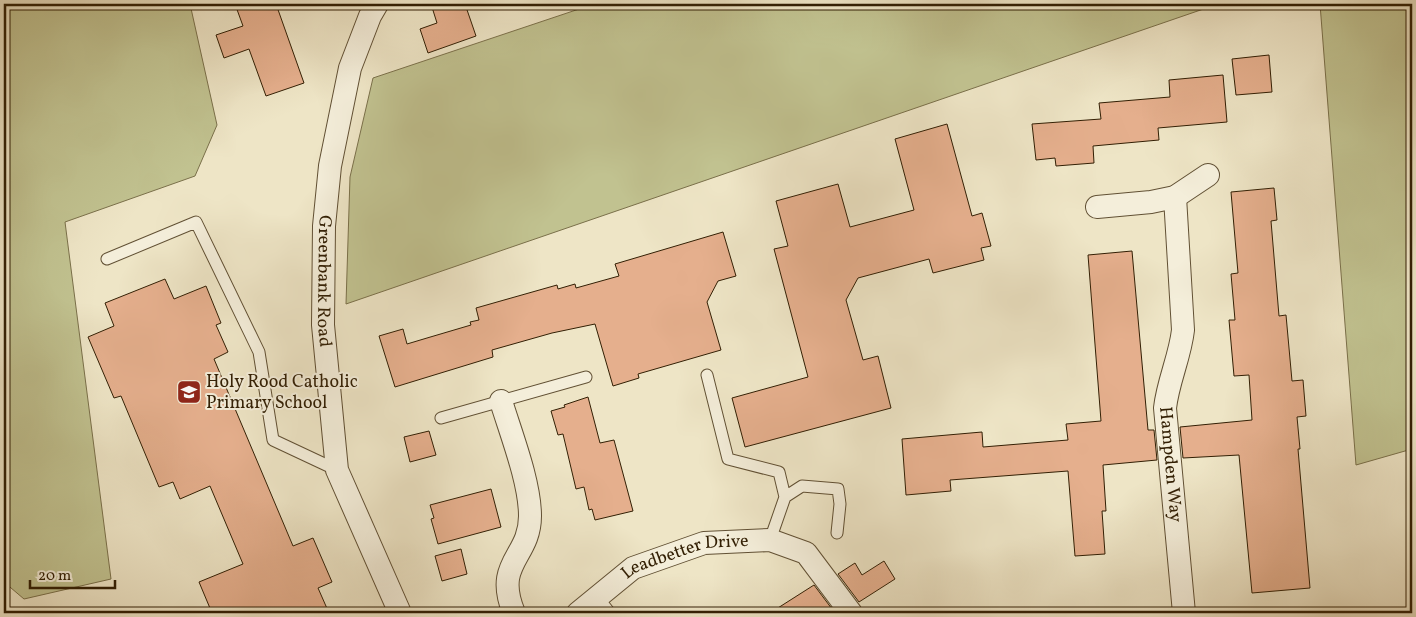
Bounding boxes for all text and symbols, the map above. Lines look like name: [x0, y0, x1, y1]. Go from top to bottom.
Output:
street label: Greenbank Road: [310, 214, 338, 348]
place label: Holy Rood Catholic Primary School: [206, 370, 358, 416]
school or university icon: Holy Rood Catholic Primary School: [176, 379, 202, 405]
street label: Hampden Way: [1152, 405, 1188, 524]
street label: Leadbetter Drive: [616, 528, 749, 585]
scale bar: [30, 557, 115, 589]
text: 20 m: [38, 566, 71, 587]

